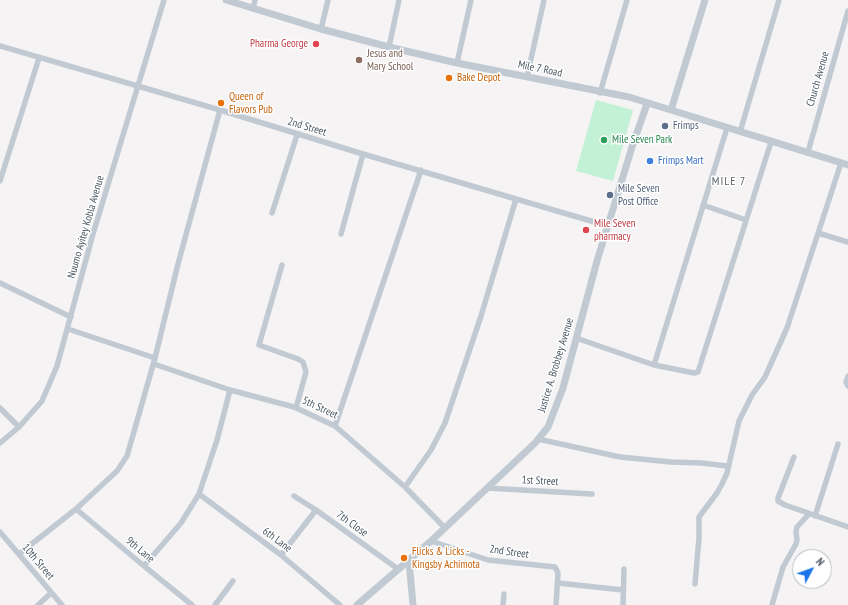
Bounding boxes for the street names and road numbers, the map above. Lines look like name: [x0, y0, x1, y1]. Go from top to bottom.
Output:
street label: Church Avenue: [804, 50, 832, 108]
street label: Mile 7 Road: [517, 58, 563, 80]
street label: 2nd Street: [286, 115, 328, 139]
street label: Nuumo Ayitey Kobla Avenue: [65, 174, 107, 280]
street label: Justice A. Brobbey Avenue: [535, 316, 577, 414]
street label: 5th Street: [300, 394, 340, 422]
street label: 1st Street: [521, 473, 559, 489]
street label: 7th Close: [334, 508, 370, 540]
street label: 6th Lane: [260, 525, 294, 555]
street label: 9th Lane: [123, 534, 157, 566]
street label: 10th Street: [19, 541, 57, 583]
street label: 2nd Street: [488, 543, 530, 561]

